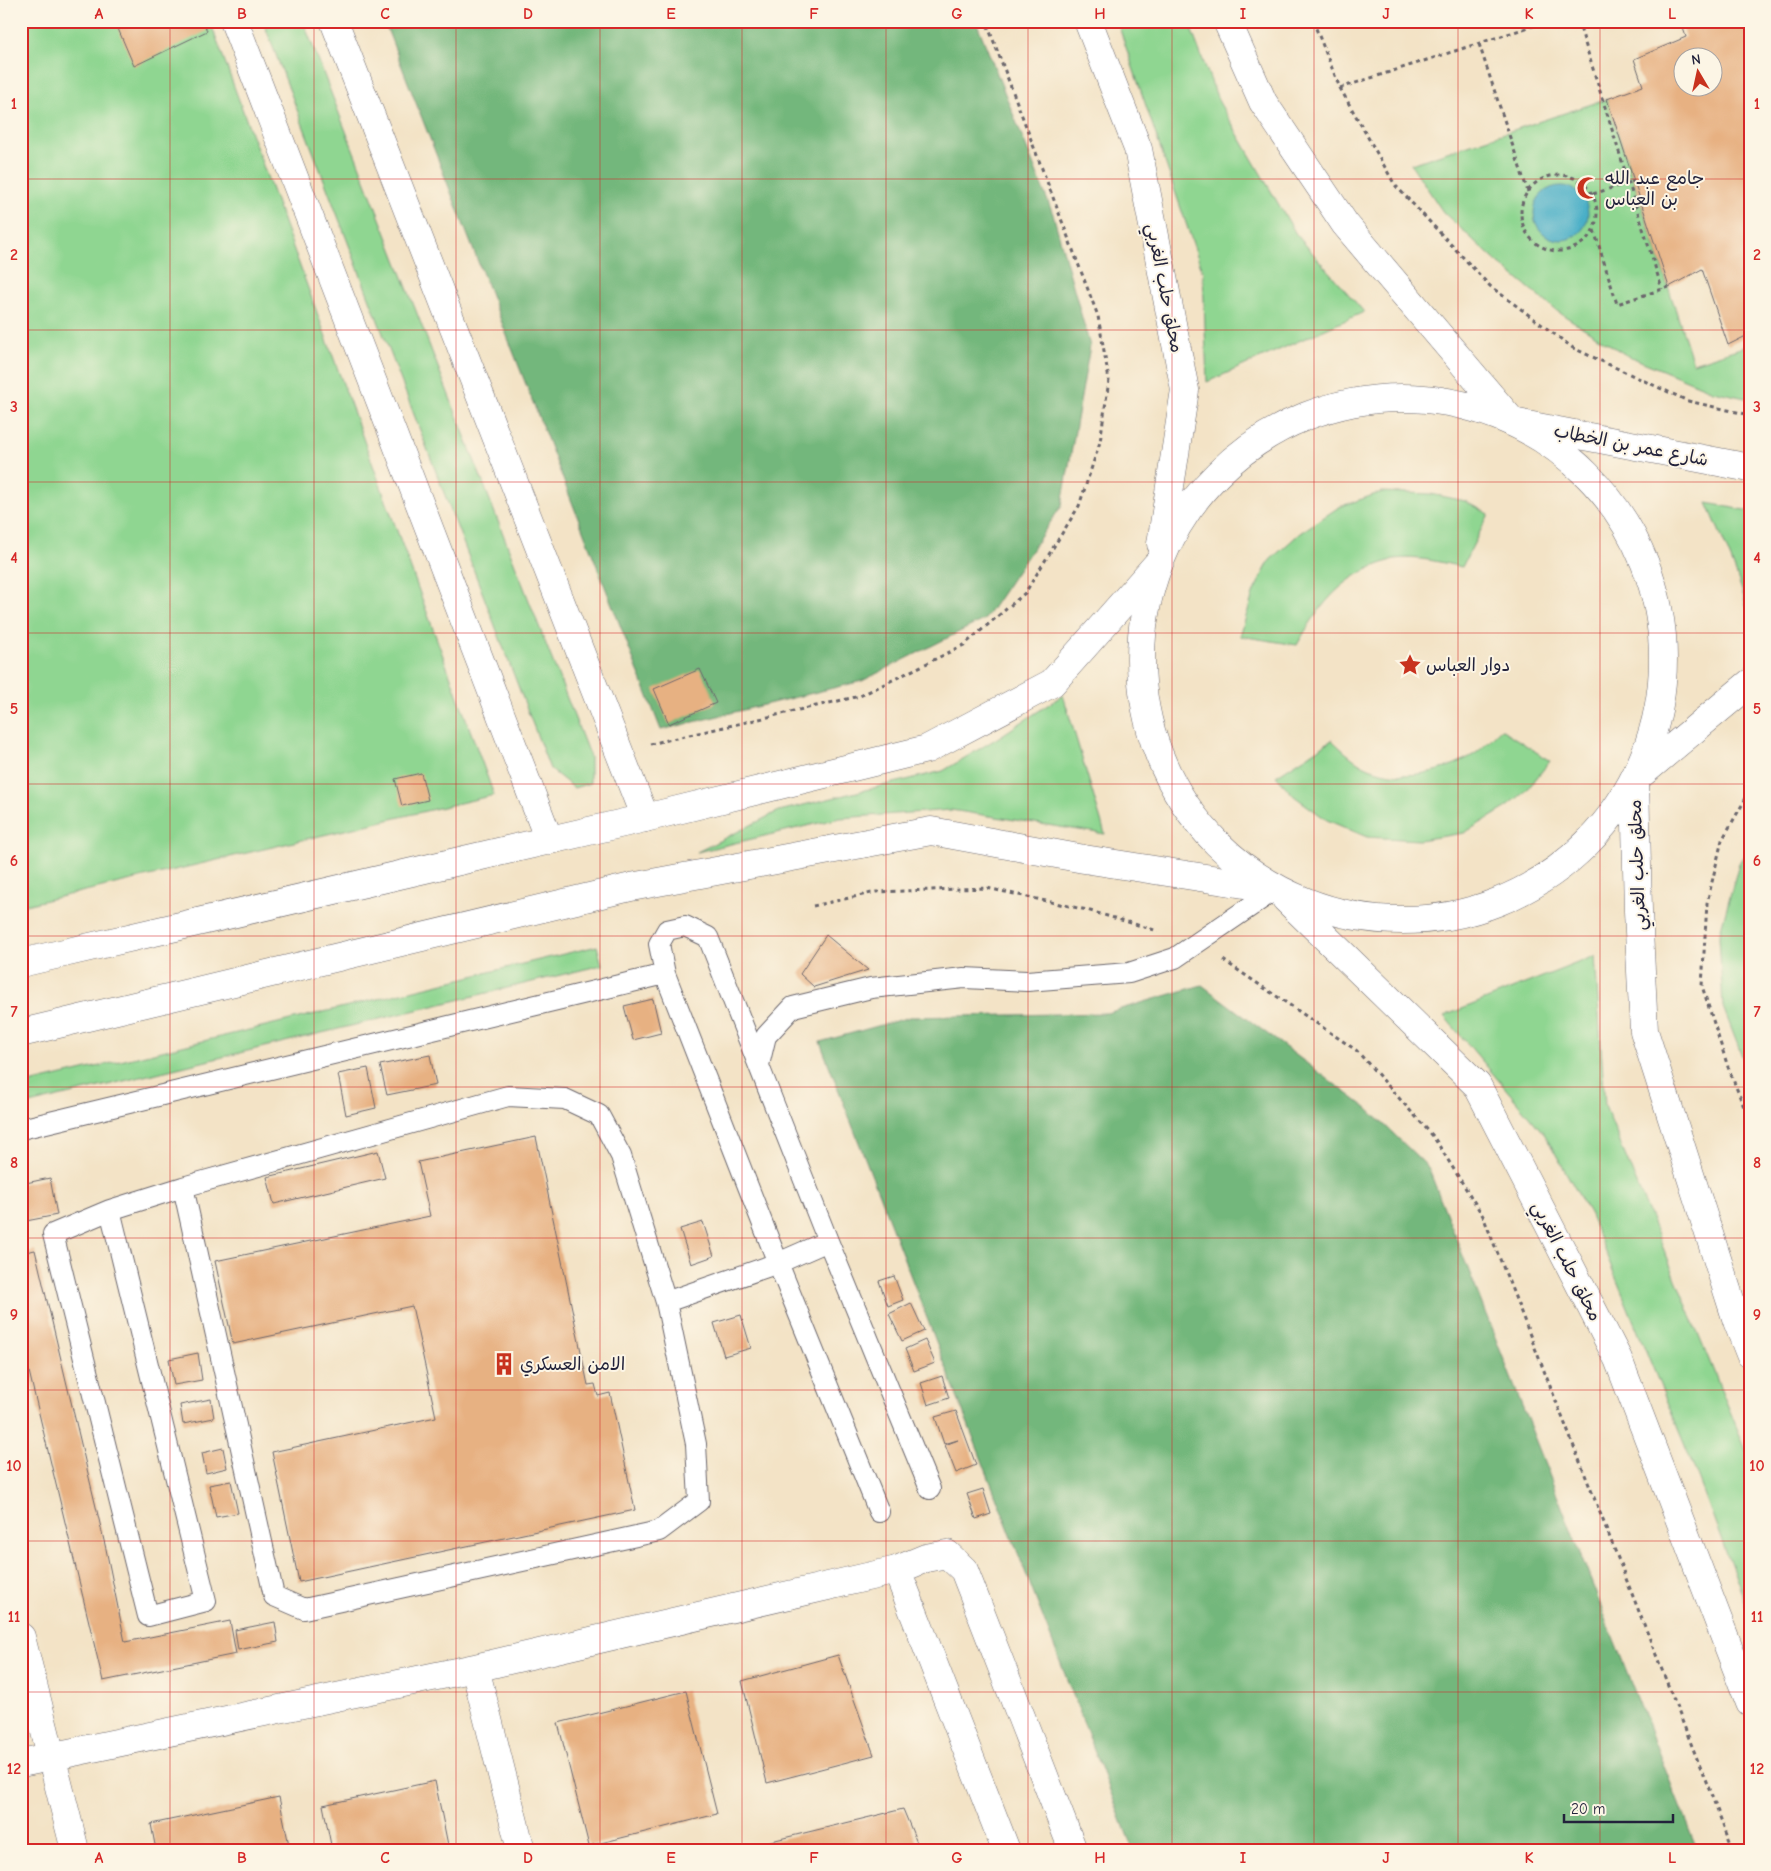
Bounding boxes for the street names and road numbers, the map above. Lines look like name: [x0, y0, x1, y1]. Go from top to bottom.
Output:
street label: محلق حلب الغربي: [1137, 222, 1187, 356]
street label: شارع عمر بن الخطاب: [1552, 420, 1710, 472]
street label: محلق حلب الغربي: [1625, 799, 1655, 931]
street label: محلق حلب الغربي: [1523, 1198, 1606, 1327]

